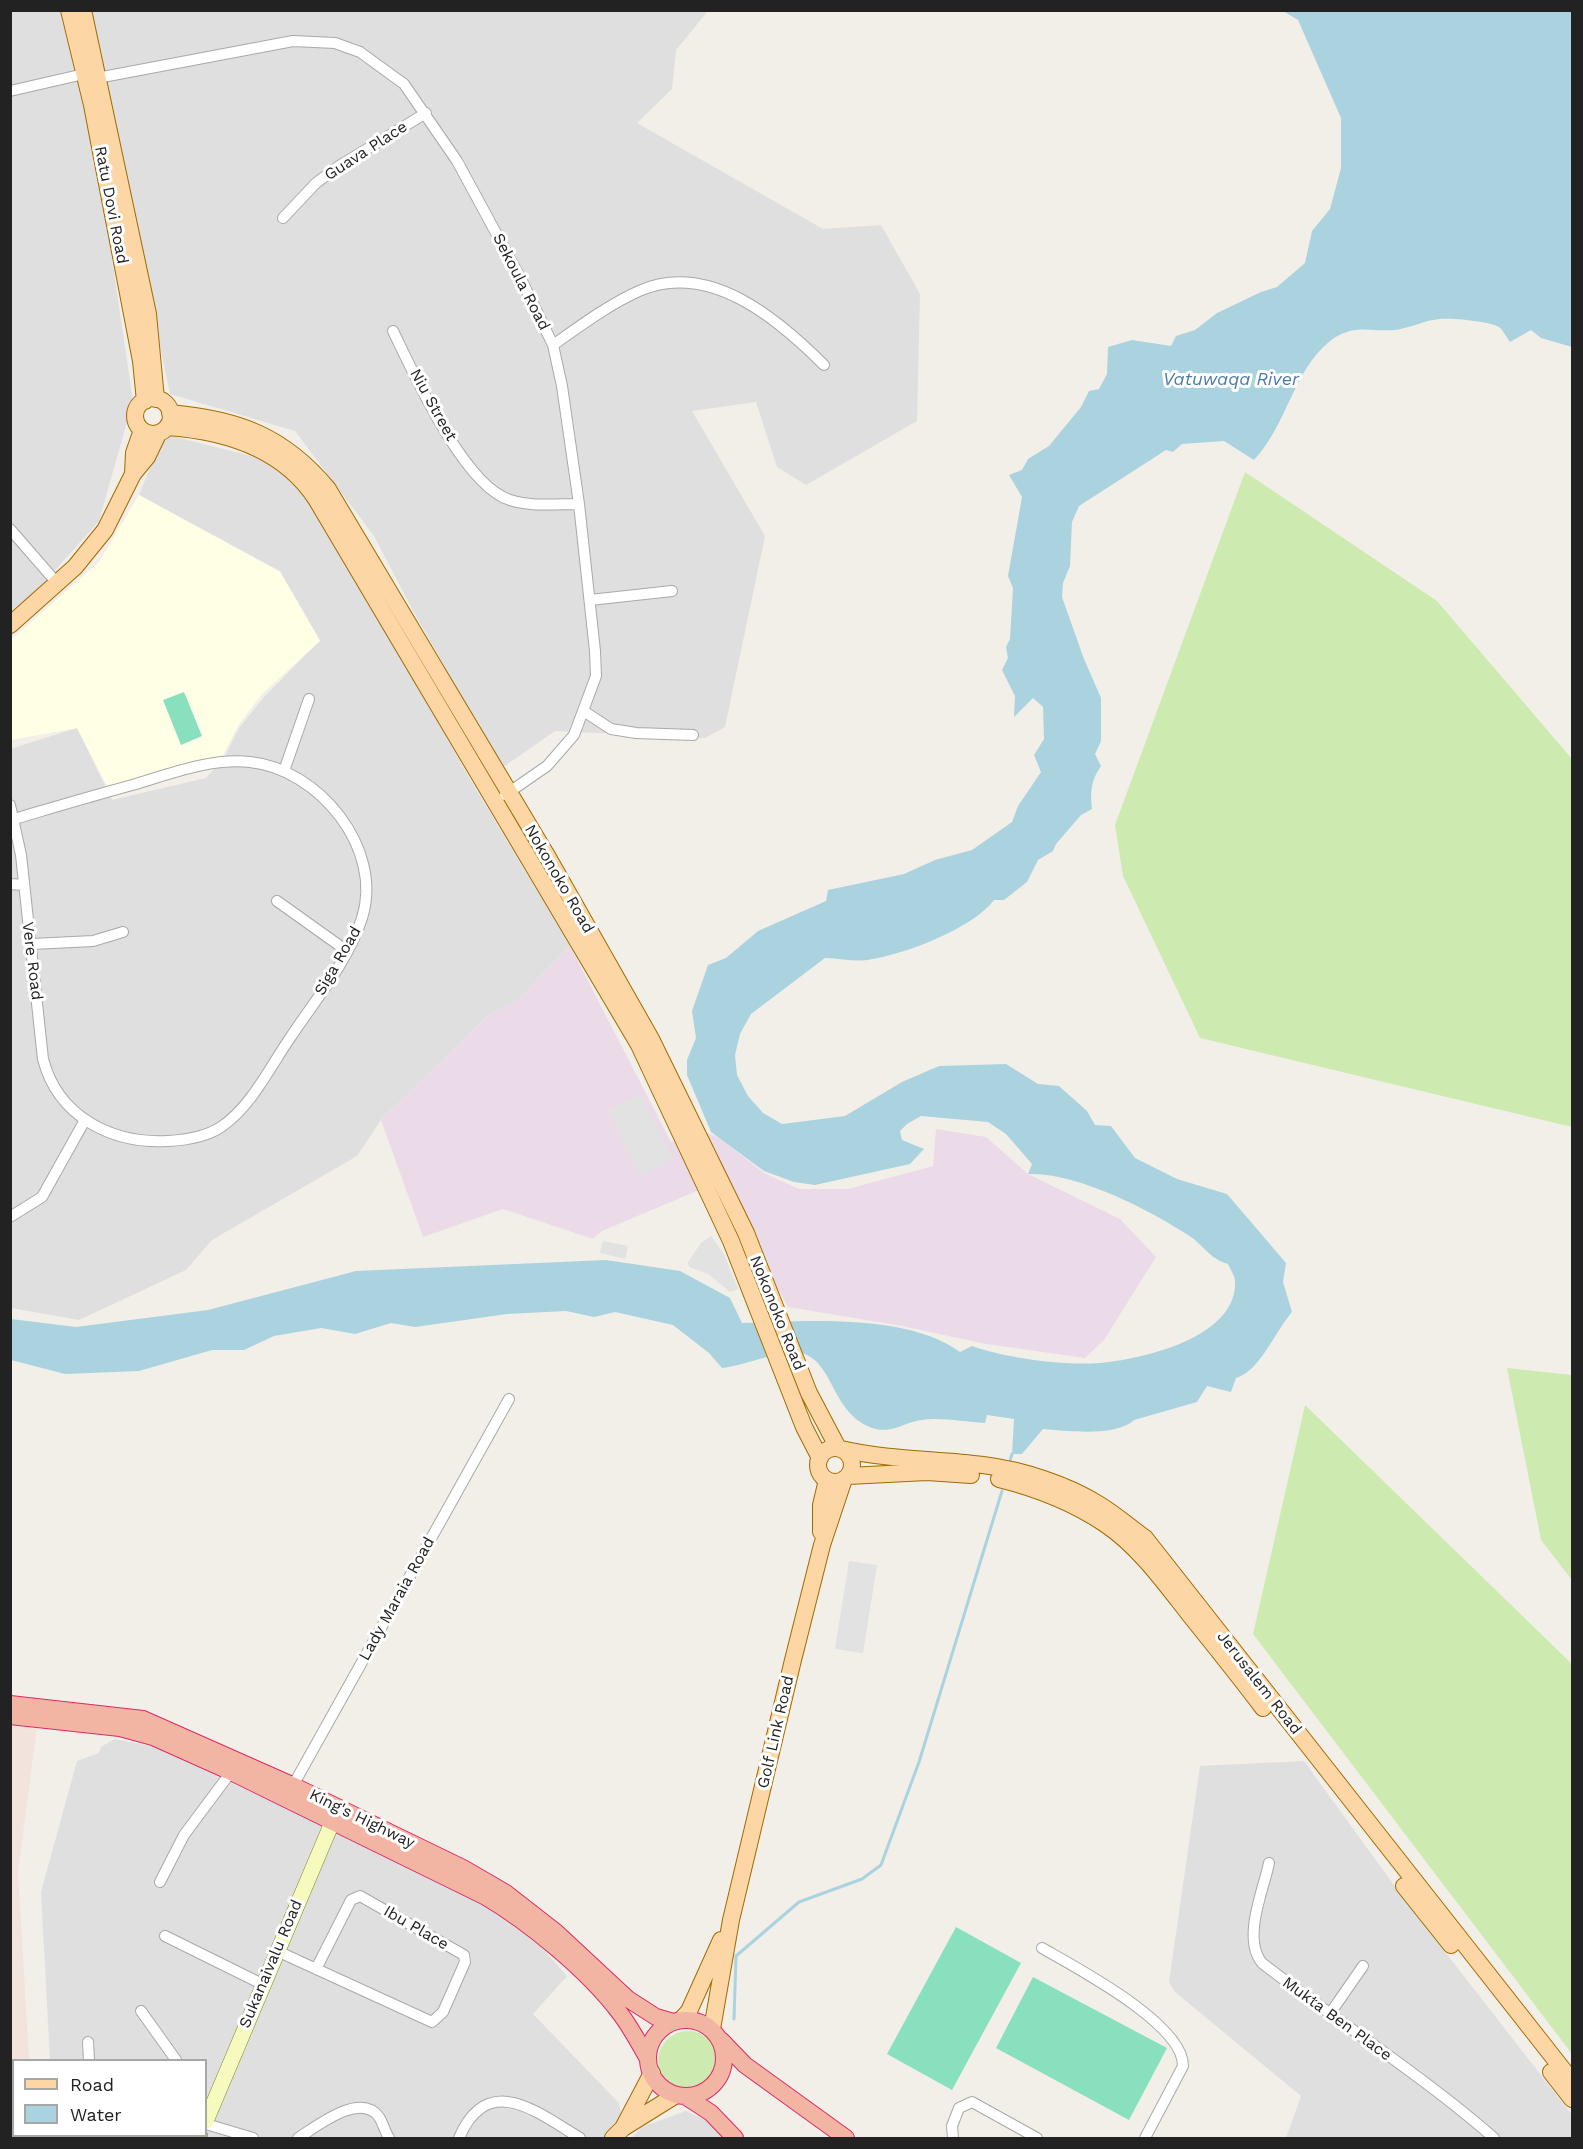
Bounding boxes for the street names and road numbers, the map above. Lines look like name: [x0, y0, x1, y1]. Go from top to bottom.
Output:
street label: Guava Place: [321, 117, 411, 185]
street label: Ratu Dovi Road: [90, 144, 132, 266]
street label: Sekoula Road: [488, 230, 554, 334]
street label: Niu Street: [405, 366, 461, 444]
street label: Nokonoko Road: [520, 821, 598, 937]
street label: Vere Road: [18, 921, 46, 1001]
street label: Siga Road: [311, 923, 365, 999]
street label: Nokonoko Road: [745, 1253, 809, 1373]
street label: Lady Maraia Road: [355, 1534, 439, 1664]
street label: Jerusalem Road: [1213, 1627, 1305, 1739]
street label: Golf Link Road: [754, 1674, 798, 1790]
street label: King's Highway: [306, 1785, 418, 1853]
street label: Sukanaivalu Road: [235, 1897, 307, 2031]
street label: Ibu Place: [380, 1902, 452, 1954]
street label: Mukta Ben Place: [1279, 1973, 1395, 2065]

